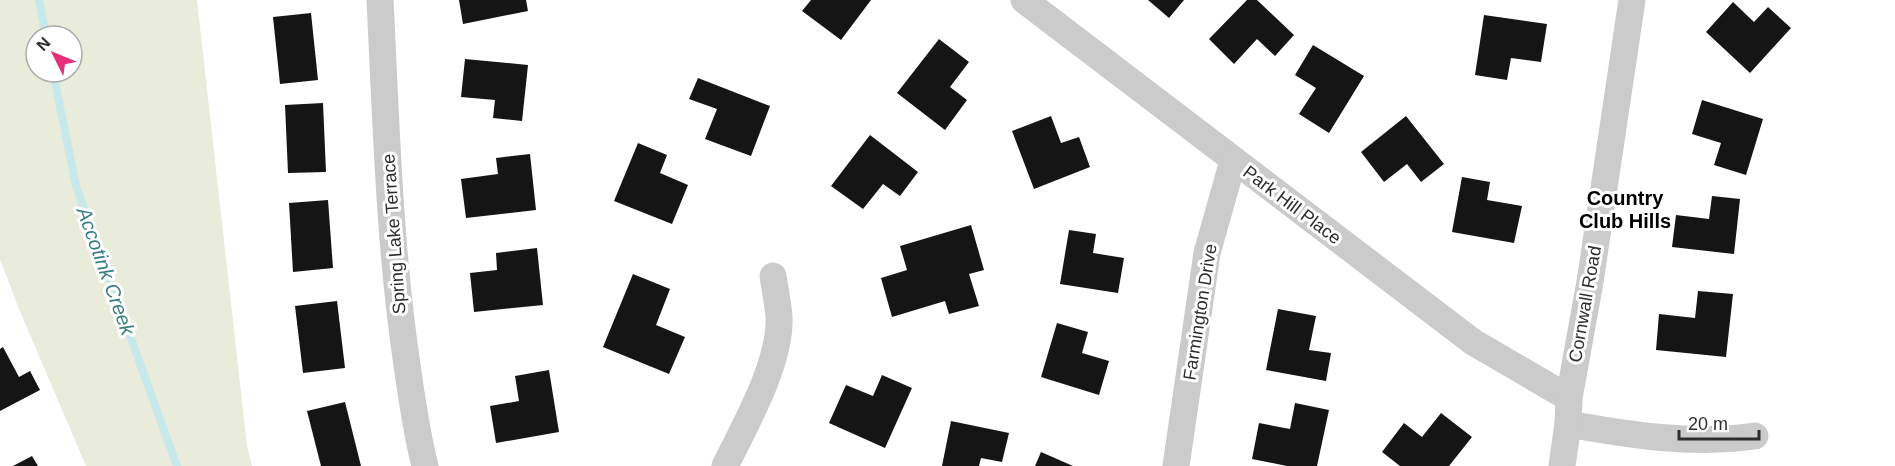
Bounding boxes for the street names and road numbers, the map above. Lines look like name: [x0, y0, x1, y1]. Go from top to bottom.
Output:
street label: Spring Lake Terrace: [378, 153, 410, 315]
street label: Park Hill Place: [1239, 162, 1345, 248]
street label: Farmington Drive: [1179, 242, 1221, 382]
street label: Cornwall Road: [1565, 244, 1605, 364]

